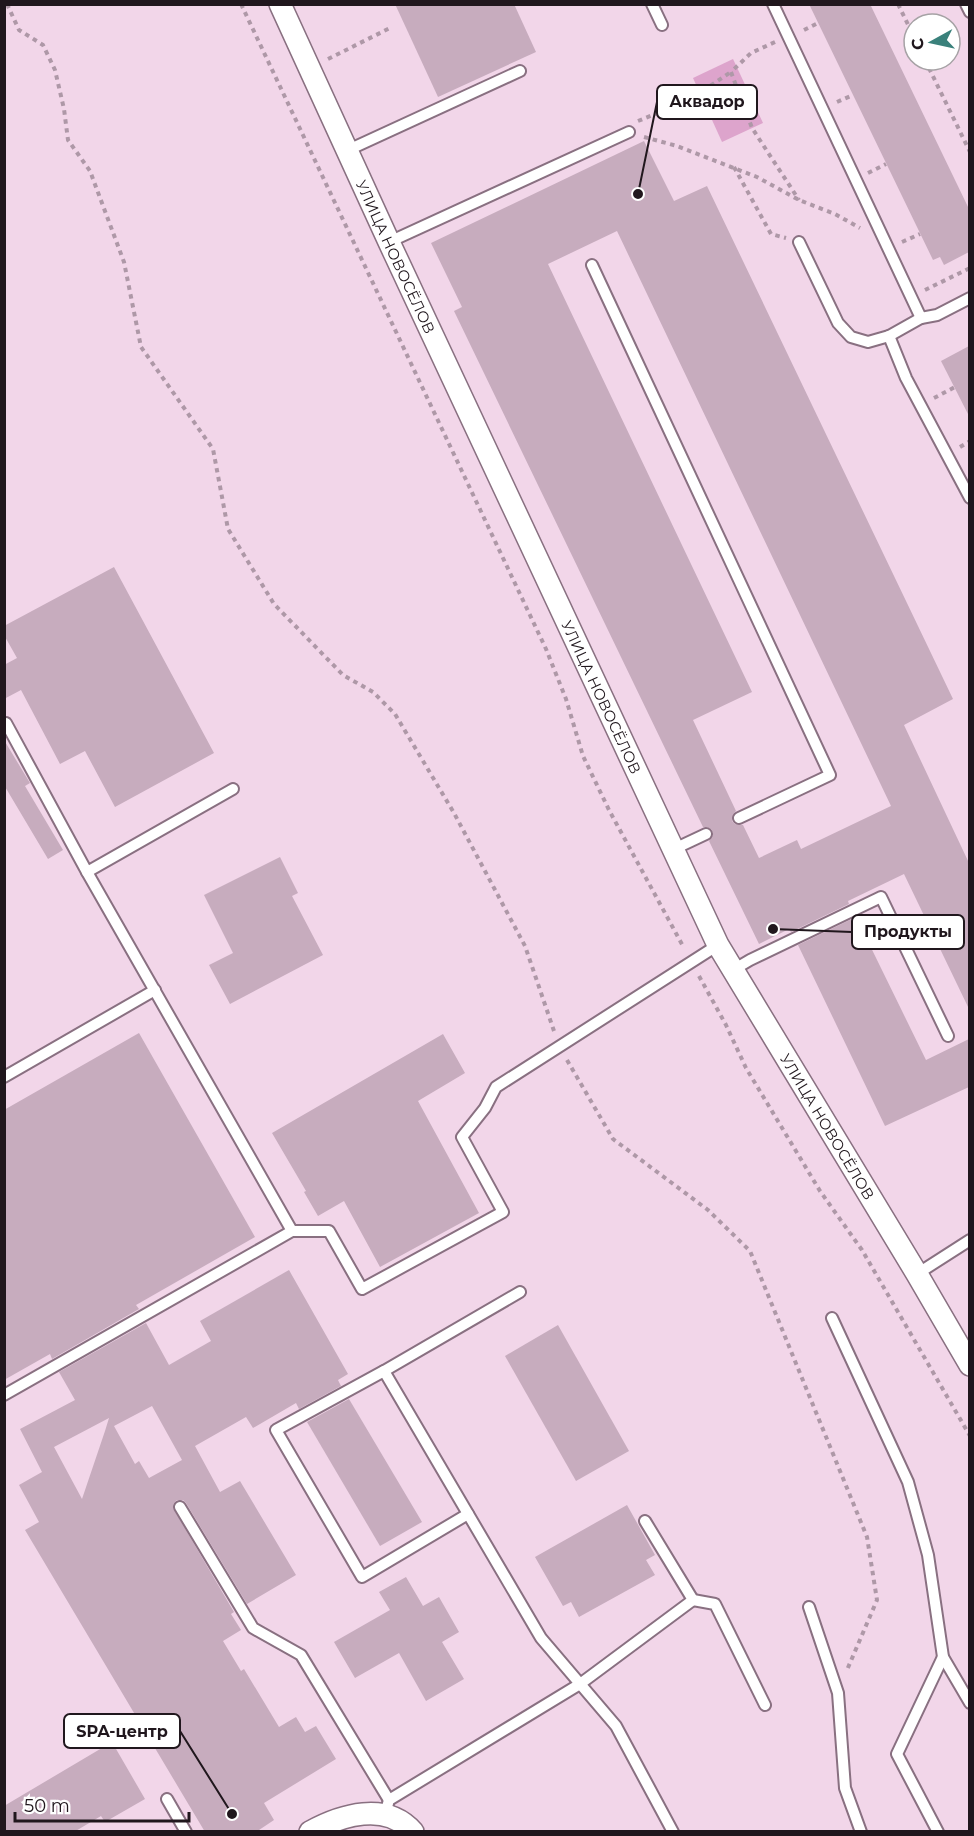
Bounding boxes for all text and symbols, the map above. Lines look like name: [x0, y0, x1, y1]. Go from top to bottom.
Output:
north arrow: [902, 12, 962, 72]
text: С: [907, 37, 928, 51]
callout: Аквадор: [657, 85, 757, 119]
text: Аквадор: [669, 92, 745, 111]
street label: УЛИЦА НОВОСЁЛОВ: [352, 177, 440, 336]
street label: УЛИЦА НОВОСЁЛОВ: [558, 617, 646, 777]
callout: Продукты: [852, 915, 964, 949]
text: Продукты: [864, 922, 952, 941]
street label: УЛИЦА НОВОСЁЛОВ: [776, 1050, 879, 1203]
callout: SPA-центр: [64, 1714, 180, 1748]
text: SPA-центр: [76, 1722, 168, 1741]
scale bar: [15, 1785, 189, 1823]
text: 50 m: [24, 1795, 70, 1817]

